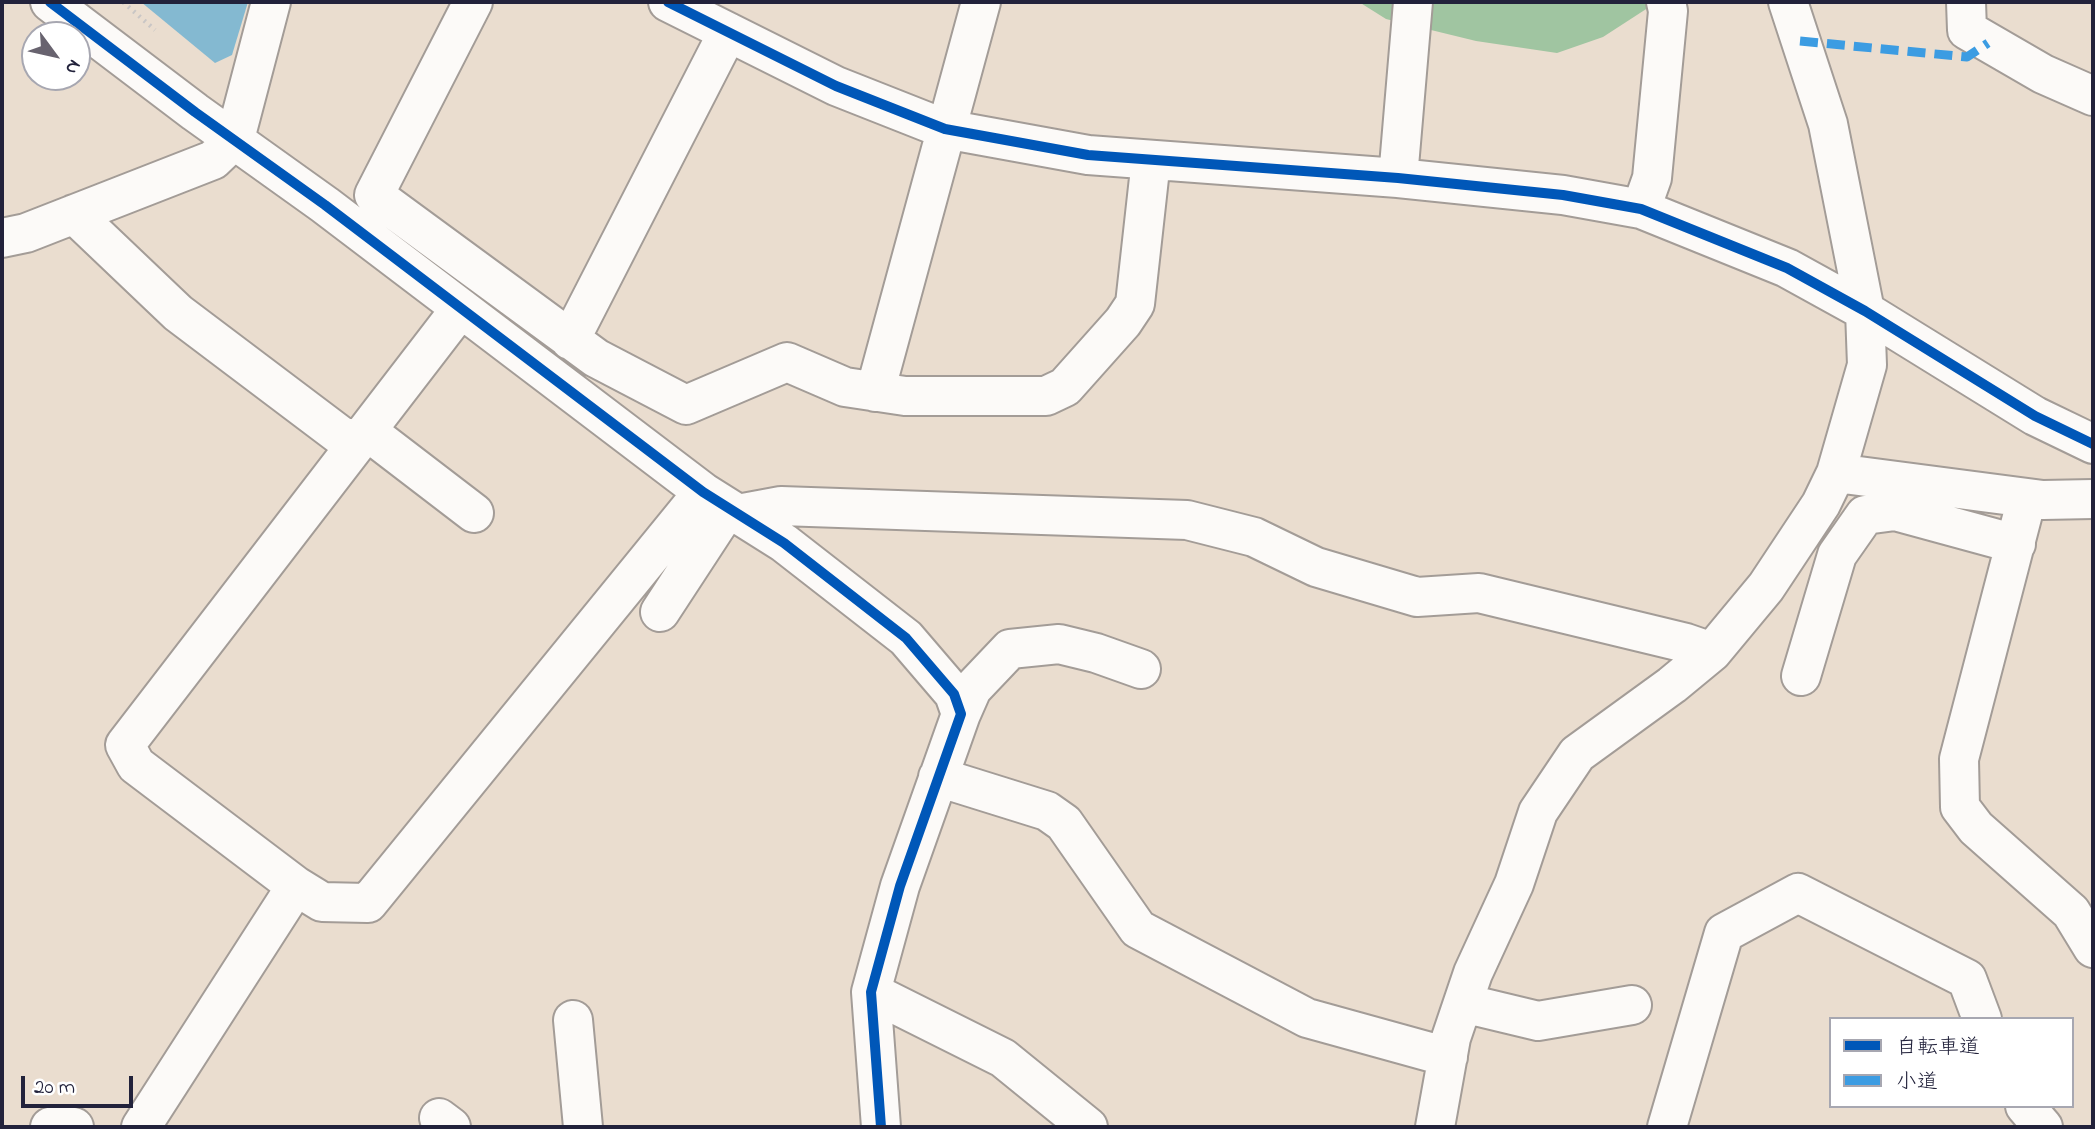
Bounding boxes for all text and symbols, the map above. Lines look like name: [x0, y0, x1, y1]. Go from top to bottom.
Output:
north arrow: [21, 21, 91, 91]
text: N: [58, 54, 87, 79]
legend: [1829, 1017, 2074, 1108]
text: 自転車道: [1896, 1033, 1980, 1063]
scale bar: [24, 1062, 136, 1106]
text: 小道: [1896, 1068, 1938, 1098]
text: 20 m: [34, 1073, 75, 1103]

